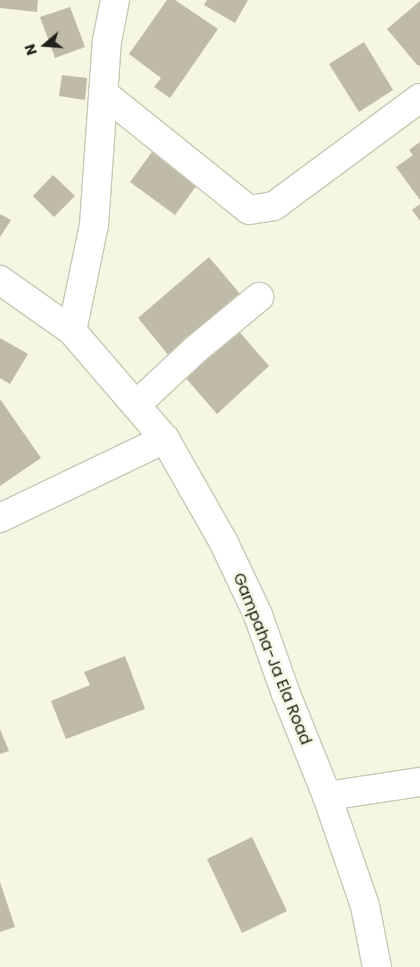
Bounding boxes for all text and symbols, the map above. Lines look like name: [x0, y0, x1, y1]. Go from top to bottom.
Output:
north arrow: [20, 20, 70, 70]
text: N: [20, 42, 42, 58]
street label: Gampaha-Ja Ela Road: [229, 570, 315, 748]

